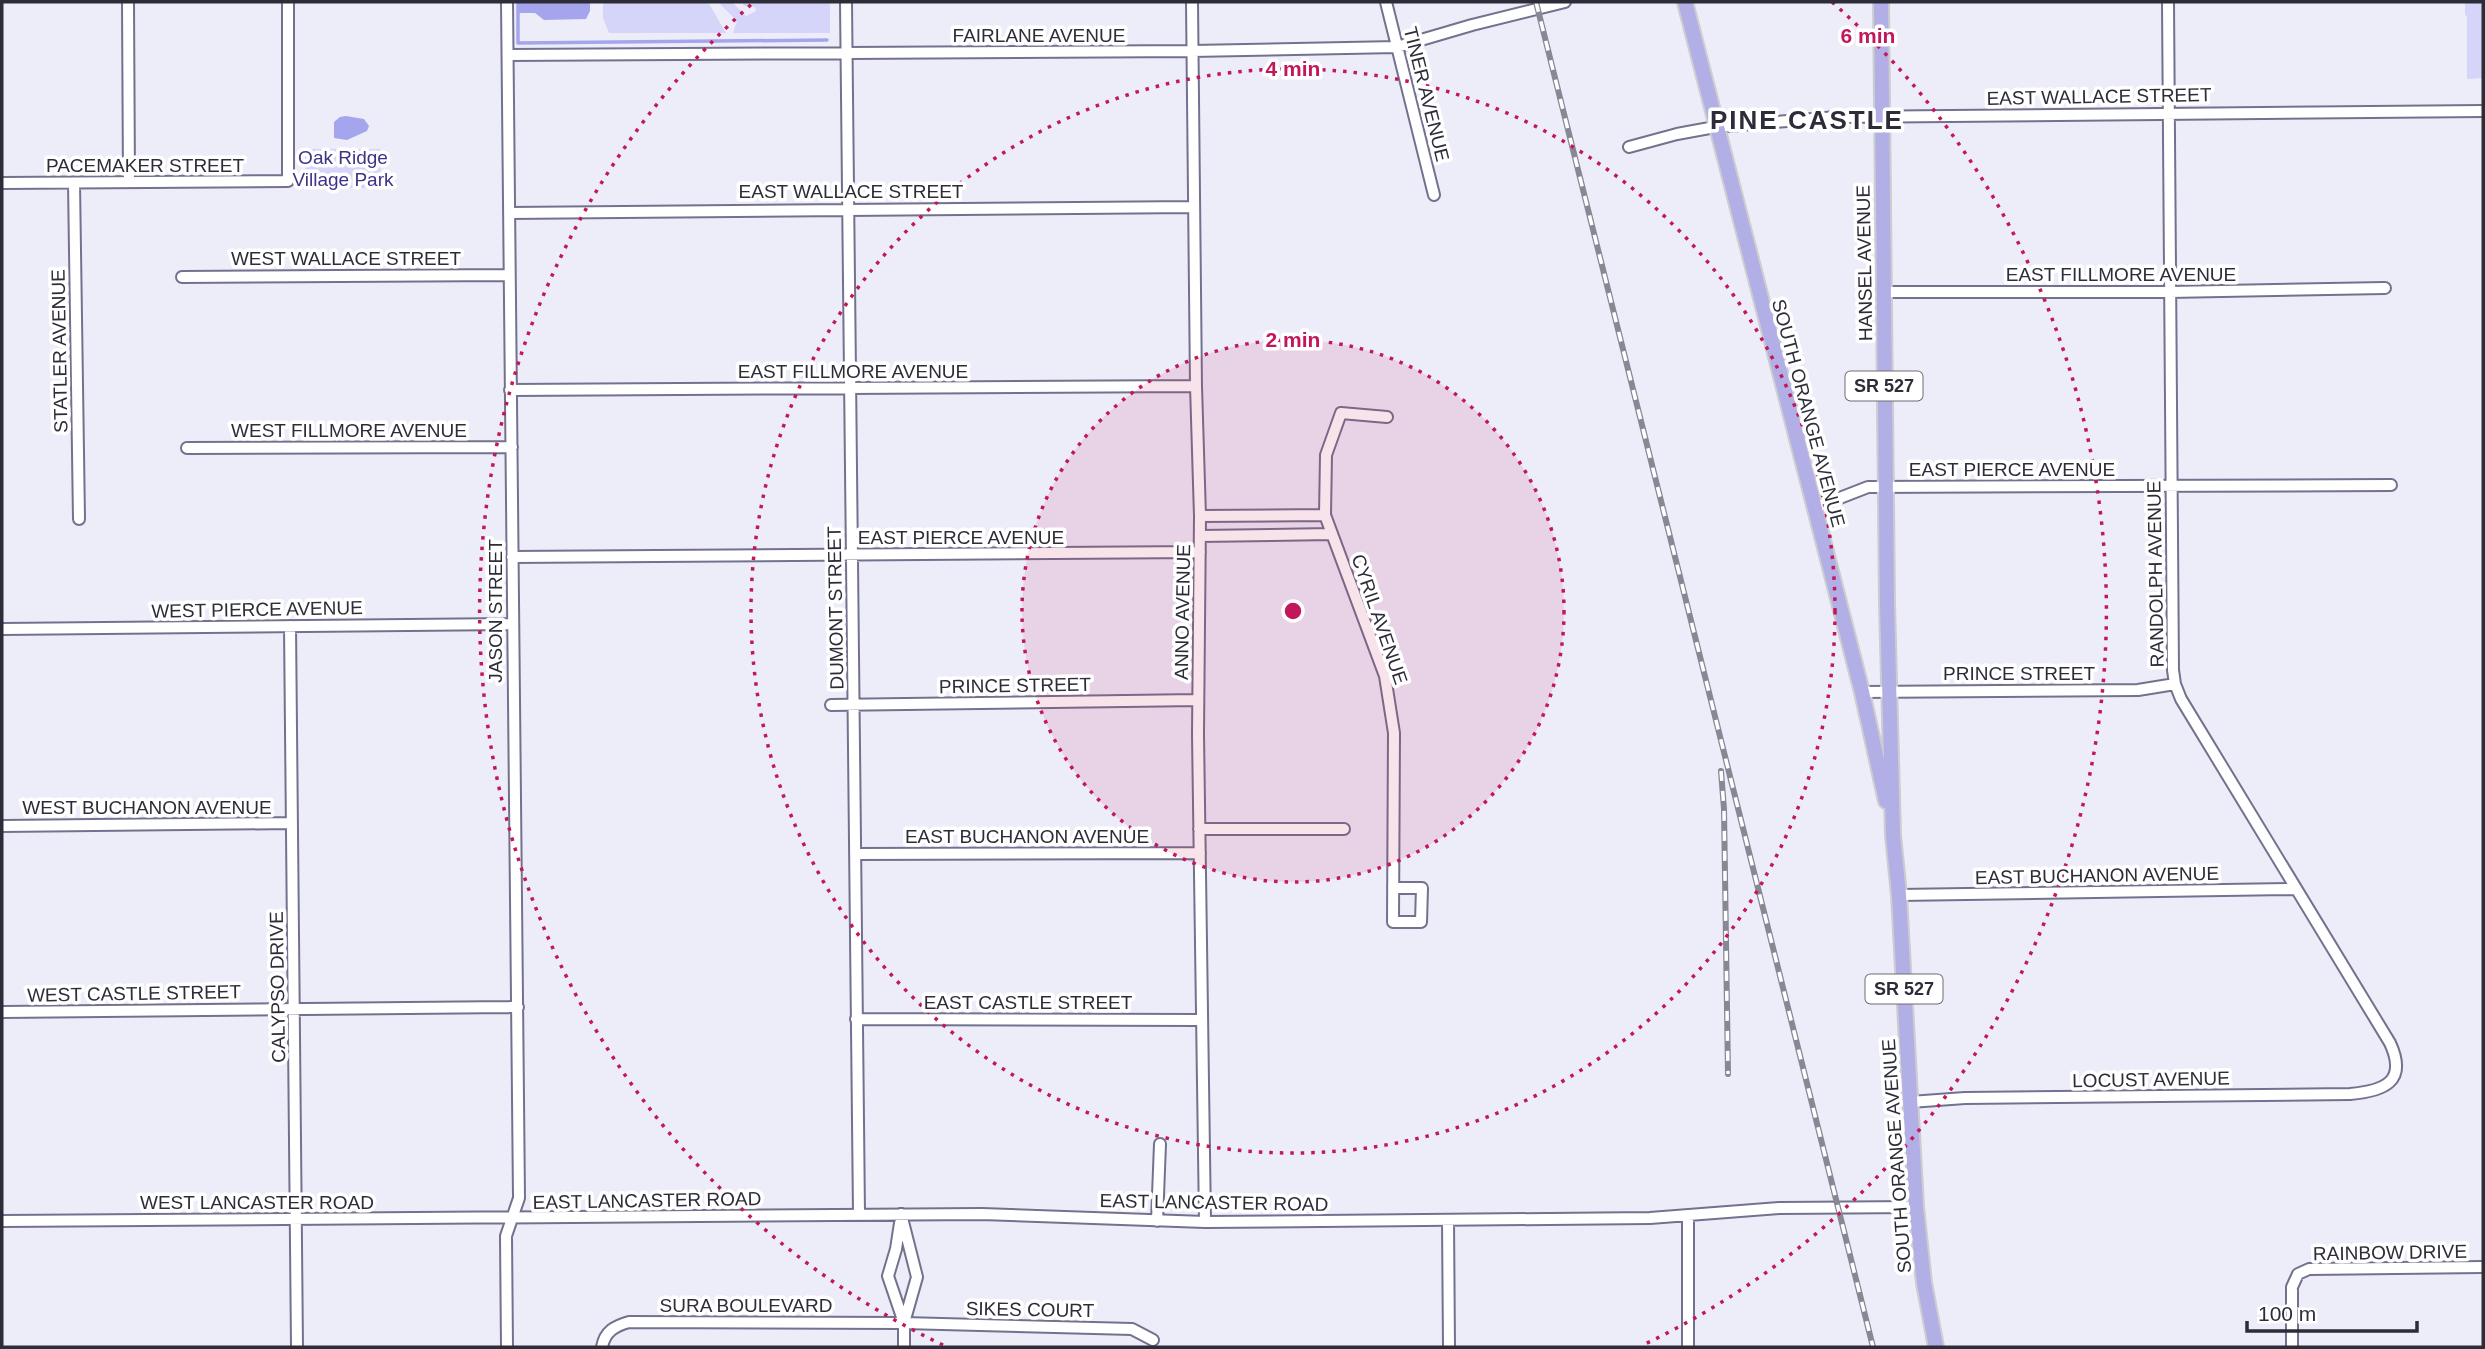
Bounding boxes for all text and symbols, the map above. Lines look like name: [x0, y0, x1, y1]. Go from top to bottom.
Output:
text: 6 min: [1841, 24, 1895, 47]
street label: FAIRLANE AVENUE: [953, 25, 1125, 46]
street label: TINER AVENUE: [1400, 25, 1453, 164]
text: 4 min: [1266, 57, 1320, 80]
street label: EAST WALLACE STREET: [1986, 84, 2212, 109]
district label: PINE CASTLE: [1710, 105, 1904, 135]
park label: Oak Ridge Village Park: [292, 147, 394, 190]
street label: PACEMAKER STREET: [46, 155, 244, 176]
street label: EAST WALLACE STREET: [739, 181, 964, 202]
street label: HANSEL AVENUE: [1853, 185, 1876, 341]
street label: WEST WALLACE STREET: [231, 248, 461, 269]
street label: EAST FILLMORE AVENUE: [2006, 264, 2236, 285]
street label: STATLER AVENUE: [48, 269, 71, 433]
street label: SOUTH ORANGE AVENUE: [1768, 297, 1849, 529]
text: 2 min: [1266, 328, 1320, 351]
street label: EAST FILLMORE AVENUE: [738, 361, 968, 382]
road number: SR 527: [1846, 372, 1923, 400]
street label: WEST FILLMORE AVENUE: [231, 420, 467, 441]
street label: EAST PIERCE AVENUE: [1909, 459, 2115, 480]
street label: RANDOLPH AVENUE: [2143, 481, 2168, 667]
street label: DUMONT STREET: [824, 526, 847, 690]
street label: EAST PIERCE AVENUE: [858, 527, 1064, 548]
street label: JASON STREET: [485, 539, 506, 683]
street label: ANNO AVENUE: [1171, 544, 1194, 680]
street label: CYRIL AVENUE: [1347, 551, 1412, 687]
street label: WEST PIERCE AVENUE: [151, 597, 363, 622]
centre of rings: [1281, 599, 1305, 623]
street label: PRINCE STREET: [1943, 663, 2095, 684]
street label: PRINCE STREET: [939, 674, 1092, 697]
street label: WEST BUCHANON AVENUE: [22, 797, 272, 818]
street label: EAST BUCHANON AVENUE: [905, 826, 1149, 847]
street label: EAST BUCHANON AVENUE: [1975, 863, 2219, 888]
street label: CALYPSO DRIVE: [266, 911, 289, 1063]
road number: SR 527: [1866, 974, 1942, 1004]
street label: WEST CASTLE STREET: [27, 981, 242, 1006]
street label: EAST CASTLE STREET: [924, 992, 1133, 1013]
street label: SOUTH ORANGE AVENUE: [1878, 1038, 1915, 1274]
street label: LOCUST AVENUE: [2072, 1068, 2230, 1091]
street label: EAST LANCASTER ROAD: [532, 1188, 762, 1213]
street label: EAST LANCASTER ROAD: [1099, 1190, 1329, 1215]
street label: WEST LANCASTER ROAD: [140, 1192, 374, 1213]
street label: RAINBOW DRIVE: [2313, 1241, 2467, 1264]
scale bar: [2247, 1290, 2417, 1334]
street label: SURA BOULEVARD: [660, 1295, 832, 1316]
street label: SIKES COURT: [966, 1298, 1095, 1321]
text: 100 m: [2258, 1302, 2316, 1325]

